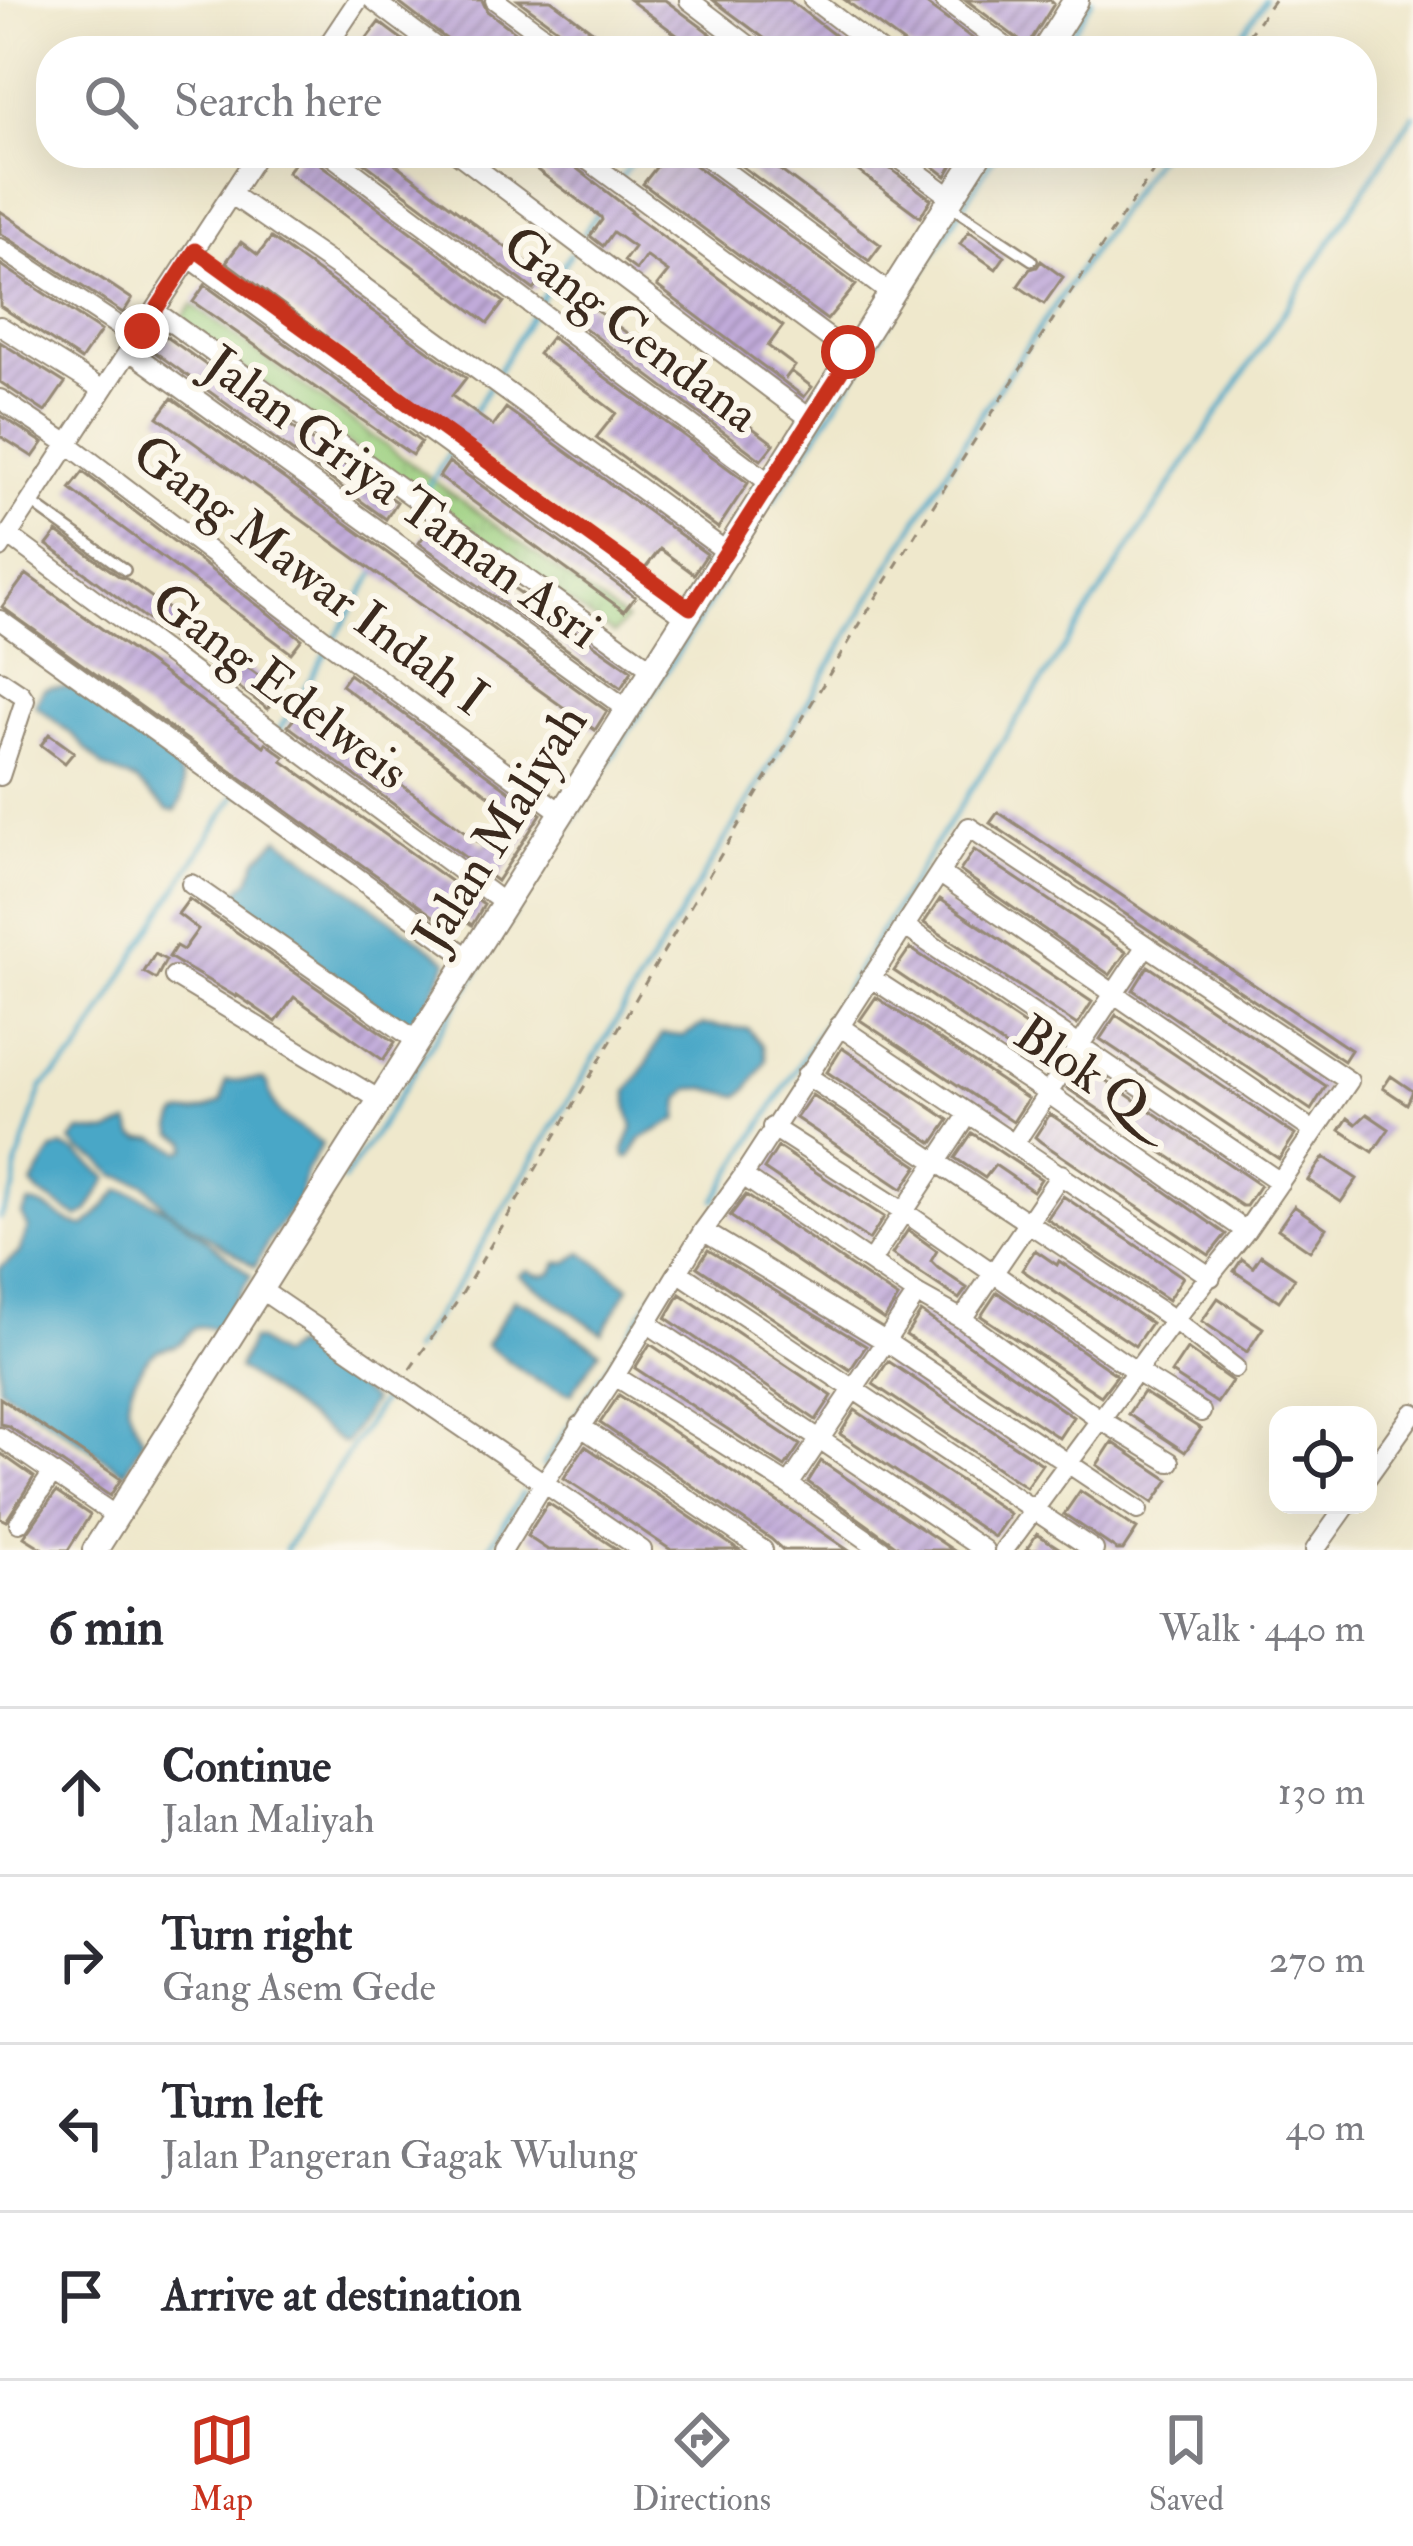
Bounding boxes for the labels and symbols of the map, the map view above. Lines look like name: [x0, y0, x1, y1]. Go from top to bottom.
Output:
street label: Gang Cendana: [490, 213, 772, 447]
route end: [115, 304, 169, 358]
route start: [821, 325, 875, 379]
street label: Jalan Griya Taman Asri: [190, 331, 612, 663]
street label: Gang Mawar Indah I: [120, 421, 500, 730]
street label: Gang Edelweis: [139, 569, 421, 804]
street label: Jalan Maliyah: [399, 693, 602, 965]
street label: Blok Q: [1002, 1002, 1188, 1156]

